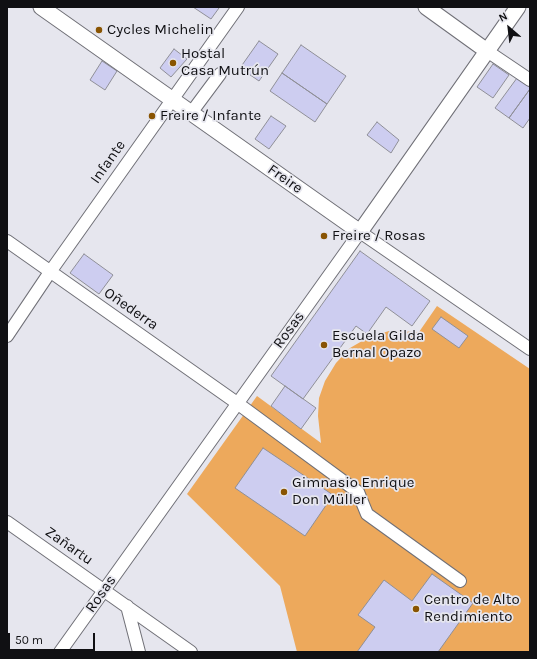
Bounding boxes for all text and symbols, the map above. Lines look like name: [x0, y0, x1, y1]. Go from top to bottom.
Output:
north arrow: [489, 8, 529, 48]
text: N: [497, 9, 510, 25]
place label: Cycles Michelin: [107, 21, 214, 39]
marker: Cycles Michelin: [94, 25, 104, 35]
place label: Hostal Casa Mutrún: [181, 45, 269, 80]
marker: Hostal Casa Mutrún: [168, 58, 178, 68]
place label: Freire / Infante: [160, 107, 261, 125]
marker: Freire / Infante: [147, 111, 157, 121]
street label: Infante: [87, 137, 129, 187]
street label: Freire: [264, 161, 306, 197]
place label: Freire / Rosas: [332, 227, 426, 245]
marker: Freire / Rosas: [319, 231, 329, 241]
street label: Oñederra: [100, 284, 162, 334]
street label: Rosas: [270, 308, 308, 352]
place label: Escuela Gilda Bernal Opazo: [332, 327, 424, 362]
marker: Escuela Gilda Bernal Opazo: [319, 340, 329, 350]
place label: Gimnasio Enrique Don Müller: [292, 474, 415, 509]
marker: Gimnasio Enrique Don Müller: [279, 487, 289, 497]
street label: Zañartu: [41, 523, 97, 569]
street label: Rosas: [82, 572, 120, 616]
place label: Centro de Alto Rendimiento: [424, 591, 520, 626]
marker: Centro de Alto Rendimiento: [411, 604, 421, 614]
scale bar: [10, 625, 97, 651]
text: 50 m: [15, 633, 43, 647]

